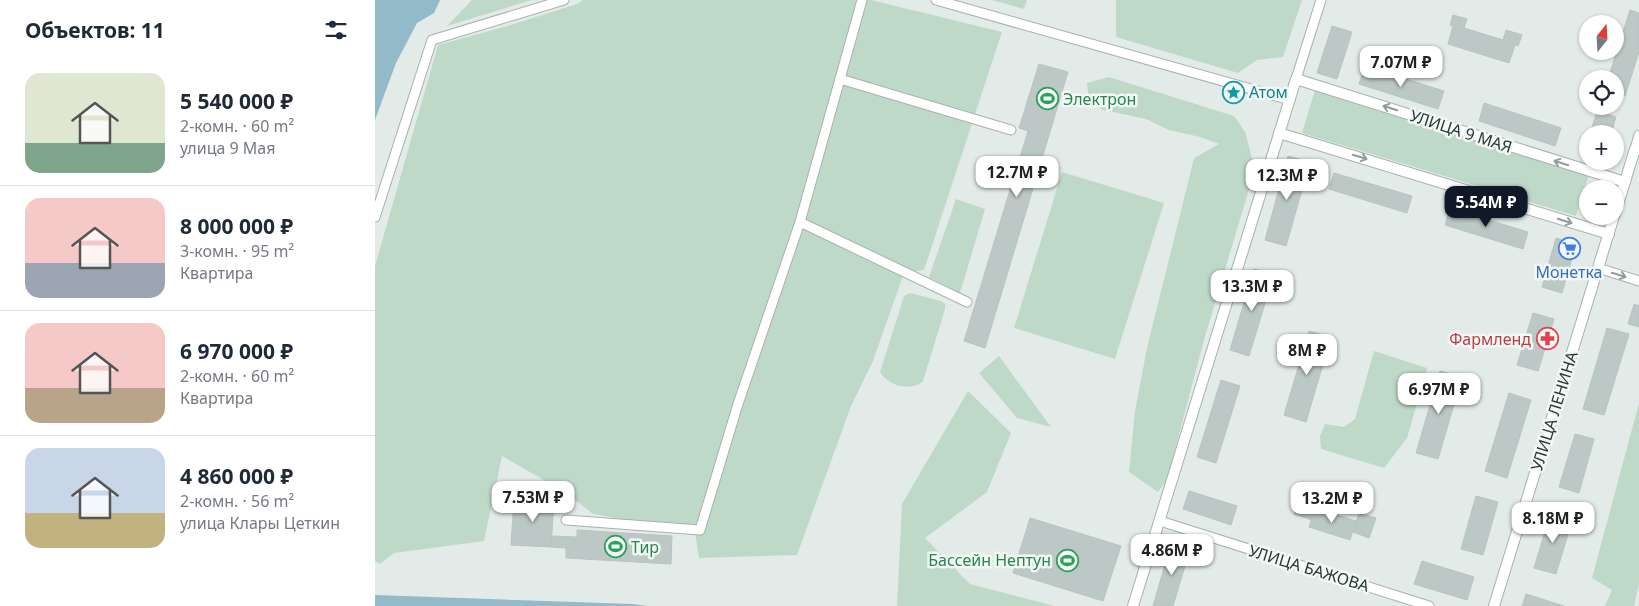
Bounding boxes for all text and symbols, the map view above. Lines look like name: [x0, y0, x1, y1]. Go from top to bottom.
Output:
north arrow: [1579, 15, 1624, 60]
map controls: [1579, 15, 1624, 225]
text: Объектов: 11: [25, 16, 165, 44]
icon: filters: [322, 16, 350, 44]
pin: 7.07M ₽: [1355, 46, 1447, 88]
text: 7.07M ₽: [1371, 51, 1431, 73]
button: locate: [1579, 70, 1624, 115]
place icon: Атом: [1221, 80, 1245, 104]
place label: Атом: [1249, 81, 1288, 103]
text: 5 540 000 ₽: [180, 87, 293, 115]
sports icon: Электрон: [1035, 87, 1059, 111]
place label: Электрон: [1063, 88, 1136, 110]
icon: home: [65, 93, 125, 153]
one-way arrow: [1382, 103, 1398, 113]
street label: УЛИЦА 9 МАЯ: [1407, 104, 1515, 158]
text: 2-комн. · 60 m²: [180, 115, 294, 137]
button: +: [1579, 125, 1624, 170]
text: улица 9 Мая: [180, 137, 275, 159]
one-way arrow: [1351, 153, 1367, 163]
pin: 12.7M ₽: [971, 156, 1063, 198]
one-way arrow: [1554, 157, 1570, 167]
pin: 12.3M ₽: [1241, 158, 1333, 201]
text: 12.7M ₽: [987, 161, 1047, 183]
text: 12.3M ₽: [1257, 164, 1317, 186]
button: −: [1579, 180, 1624, 225]
pin: 5.54M ₽: [1440, 186, 1532, 228]
text: 5.54M ₽: [1456, 191, 1516, 213]
text: 8 000 000 ₽: [180, 212, 293, 240]
one-way arrow: [1557, 216, 1573, 226]
icon: home: [65, 218, 125, 278]
supermarket icon: Монетка: [1557, 236, 1581, 260]
text: 3-комн. · 95 m²: [180, 240, 294, 262]
place label: Монетка: [1535, 261, 1603, 283]
text: Квартира: [180, 262, 254, 284]
pin: 13.3M ₽: [1206, 270, 1298, 312]
one-way arrow: [1610, 270, 1626, 280]
text: 13.3M ₽: [1222, 275, 1282, 297]
pharmacy icon: Фармленд: [1535, 327, 1559, 351]
place label: Фармленд: [1449, 328, 1531, 350]
pin: 8M ₽: [1277, 334, 1337, 376]
text: 6 970 000 ₽: [180, 337, 293, 365]
text: 8M ₽: [1288, 339, 1326, 361]
icon: home: [65, 343, 125, 403]
street label: УЛИЦА ЛЕНИНА: [1525, 348, 1583, 474]
text: 2-комн. · 60 m²: [180, 365, 294, 387]
pin: 6.97M ₽: [1393, 372, 1485, 415]
text: 6.97M ₽: [1409, 378, 1469, 400]
text: Квартира: [180, 387, 254, 409]
text: 4 860 000 ₽: [180, 462, 293, 490]
icon: home: [65, 468, 125, 528]
pin: 7.53M ₽: [487, 480, 579, 523]
pin: 13.2M ₽: [1286, 482, 1378, 524]
text: 7.53M ₽: [503, 486, 563, 508]
text: 13.2M ₽: [1302, 487, 1362, 509]
text: 2-комн. · 56 m²: [180, 490, 294, 512]
pin: 8.18M ₽: [1507, 502, 1599, 544]
text: 8.18M ₽: [1523, 507, 1583, 529]
text: улица Клары Цеткин: [180, 512, 340, 534]
pin: 4.86M ₽: [1126, 534, 1218, 576]
sports icon: Тир: [603, 535, 627, 559]
place label: Тир: [631, 536, 659, 558]
text: 4.86M ₽: [1142, 539, 1202, 561]
street label: УЛИЦА БАЖОВА: [1246, 539, 1373, 597]
sports icon: Бассейн Нептун: [1055, 548, 1079, 572]
place label: Бассейн Нептун: [928, 549, 1051, 571]

